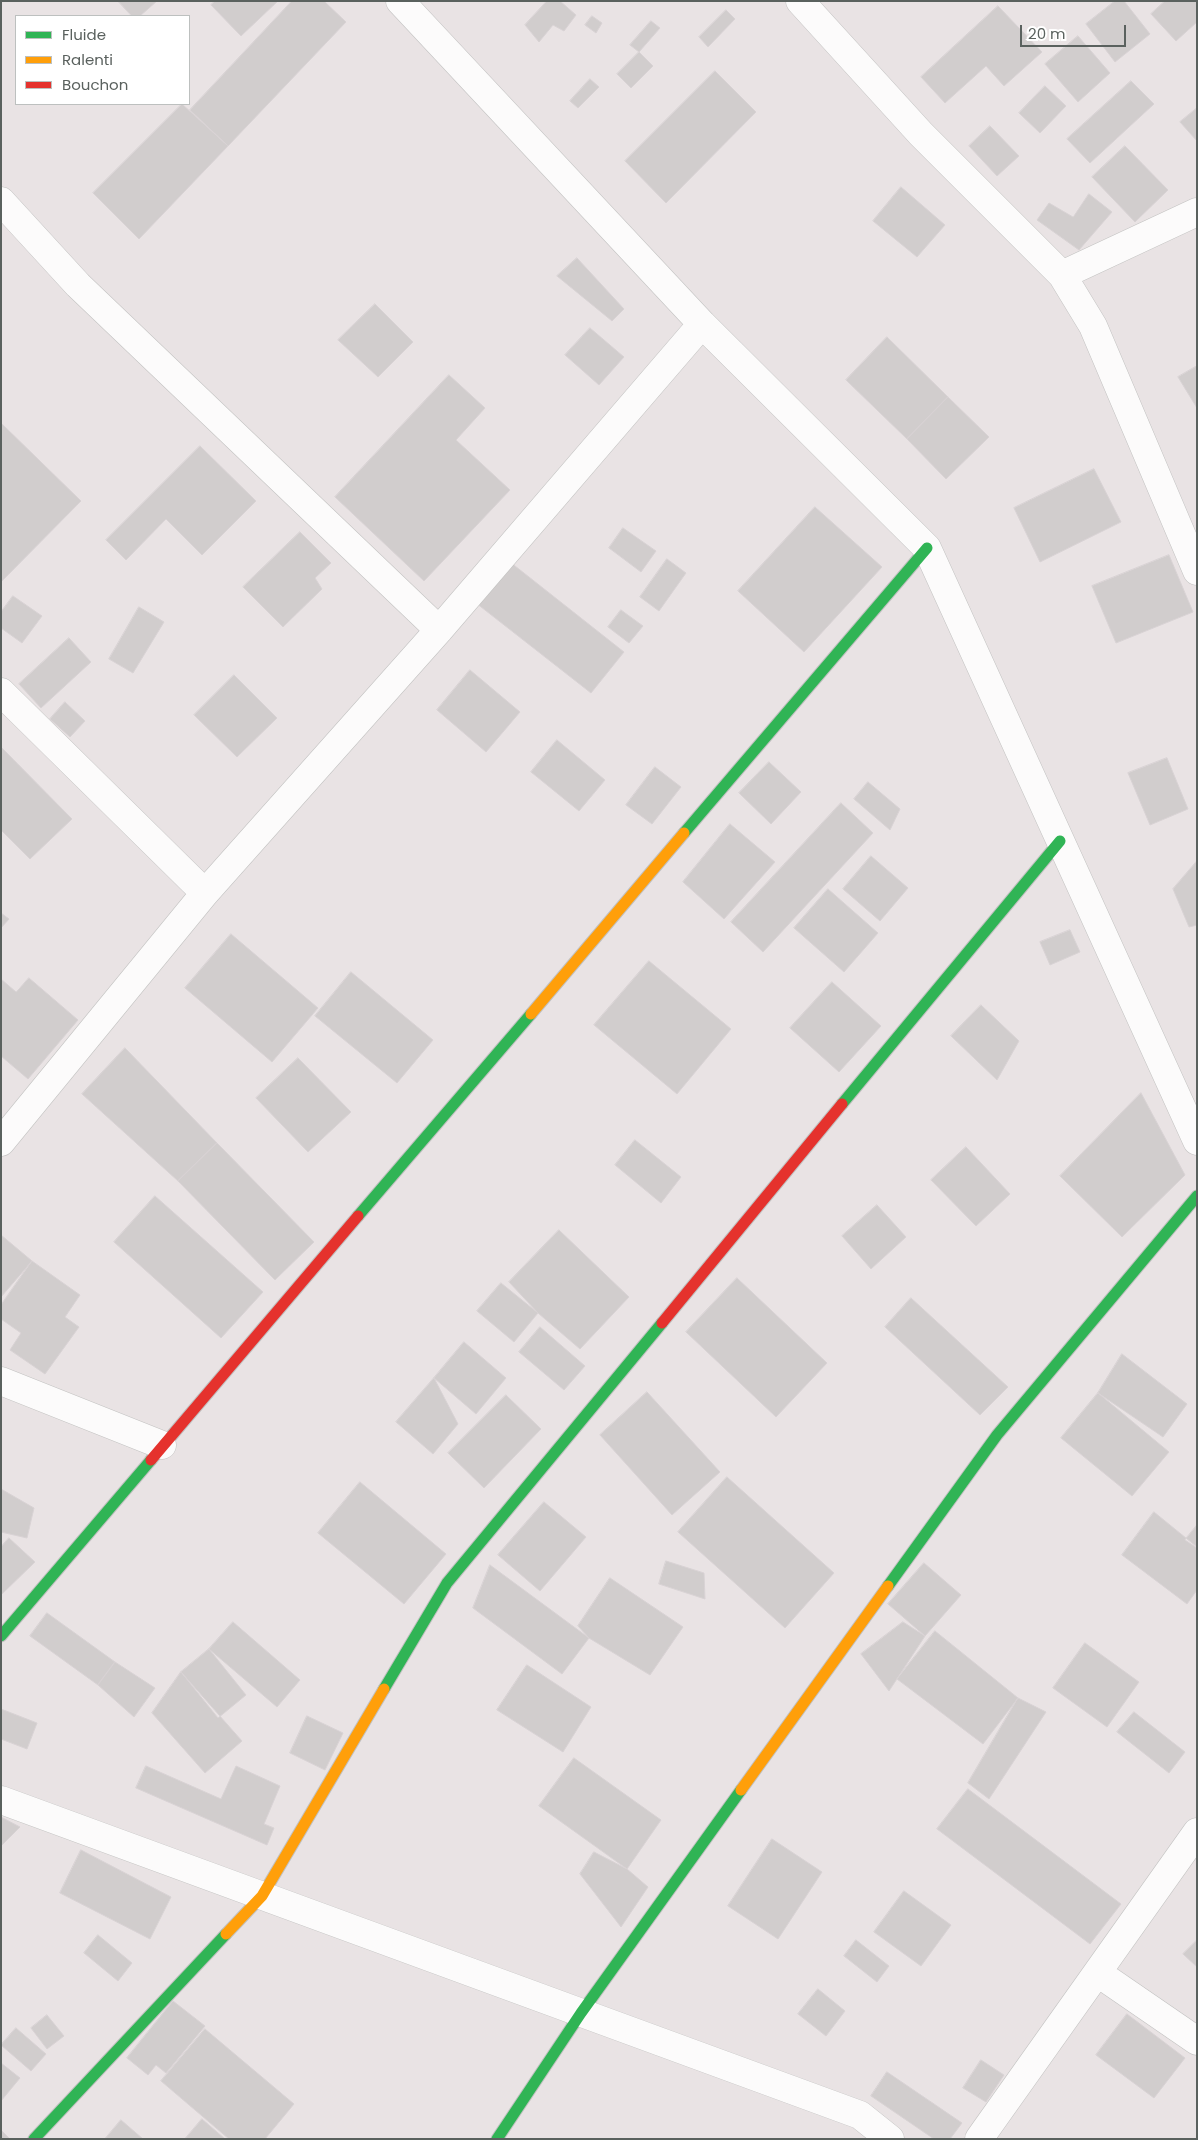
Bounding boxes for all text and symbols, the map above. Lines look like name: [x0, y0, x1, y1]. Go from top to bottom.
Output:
legend: [15, 15, 190, 105]
scale bar: [1023, 15, 1129, 47]
text: 20 m: [1028, 23, 1066, 44]
text: Fluide: [62, 24, 106, 45]
text: Ralenti: [62, 49, 113, 70]
text: Bouchon: [62, 74, 128, 95]

